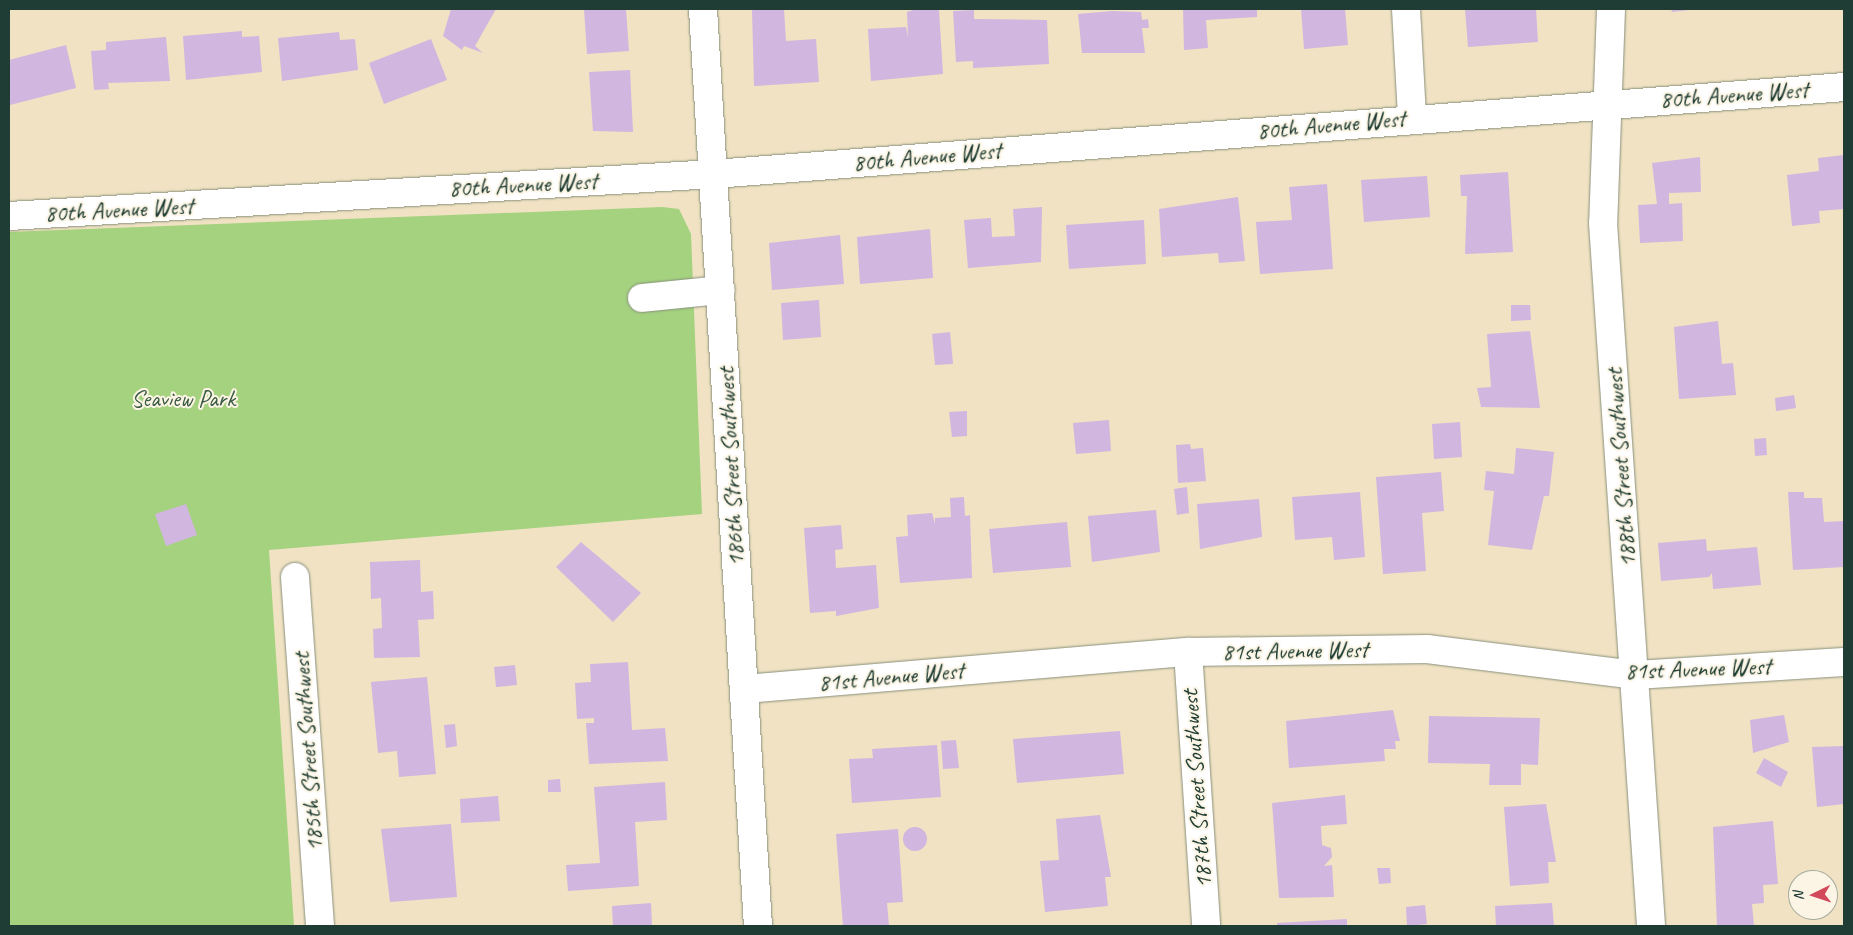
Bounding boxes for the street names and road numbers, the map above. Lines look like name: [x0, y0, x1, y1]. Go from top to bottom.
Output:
street label: 80th Avenue West: [1659, 75, 1809, 115]
street label: 80th Avenue West: [1256, 104, 1406, 146]
street label: 80th Avenue West: [852, 136, 1002, 178]
street label: 80th Avenue West: [448, 167, 598, 203]
street label: 80th Avenue West: [44, 192, 194, 228]
street label: 186th Street Southwest: [711, 367, 751, 567]
street label: 188th Street Southwest: [1600, 368, 1642, 568]
street label: 81st Avenue West: [1222, 635, 1368, 667]
street label: 185th Street Southwest: [287, 652, 329, 852]
street label: 81st Avenue West: [1625, 652, 1771, 686]
street label: 81st Avenue West: [817, 656, 965, 698]
street label: 187th Street Southwest: [1176, 689, 1218, 889]

